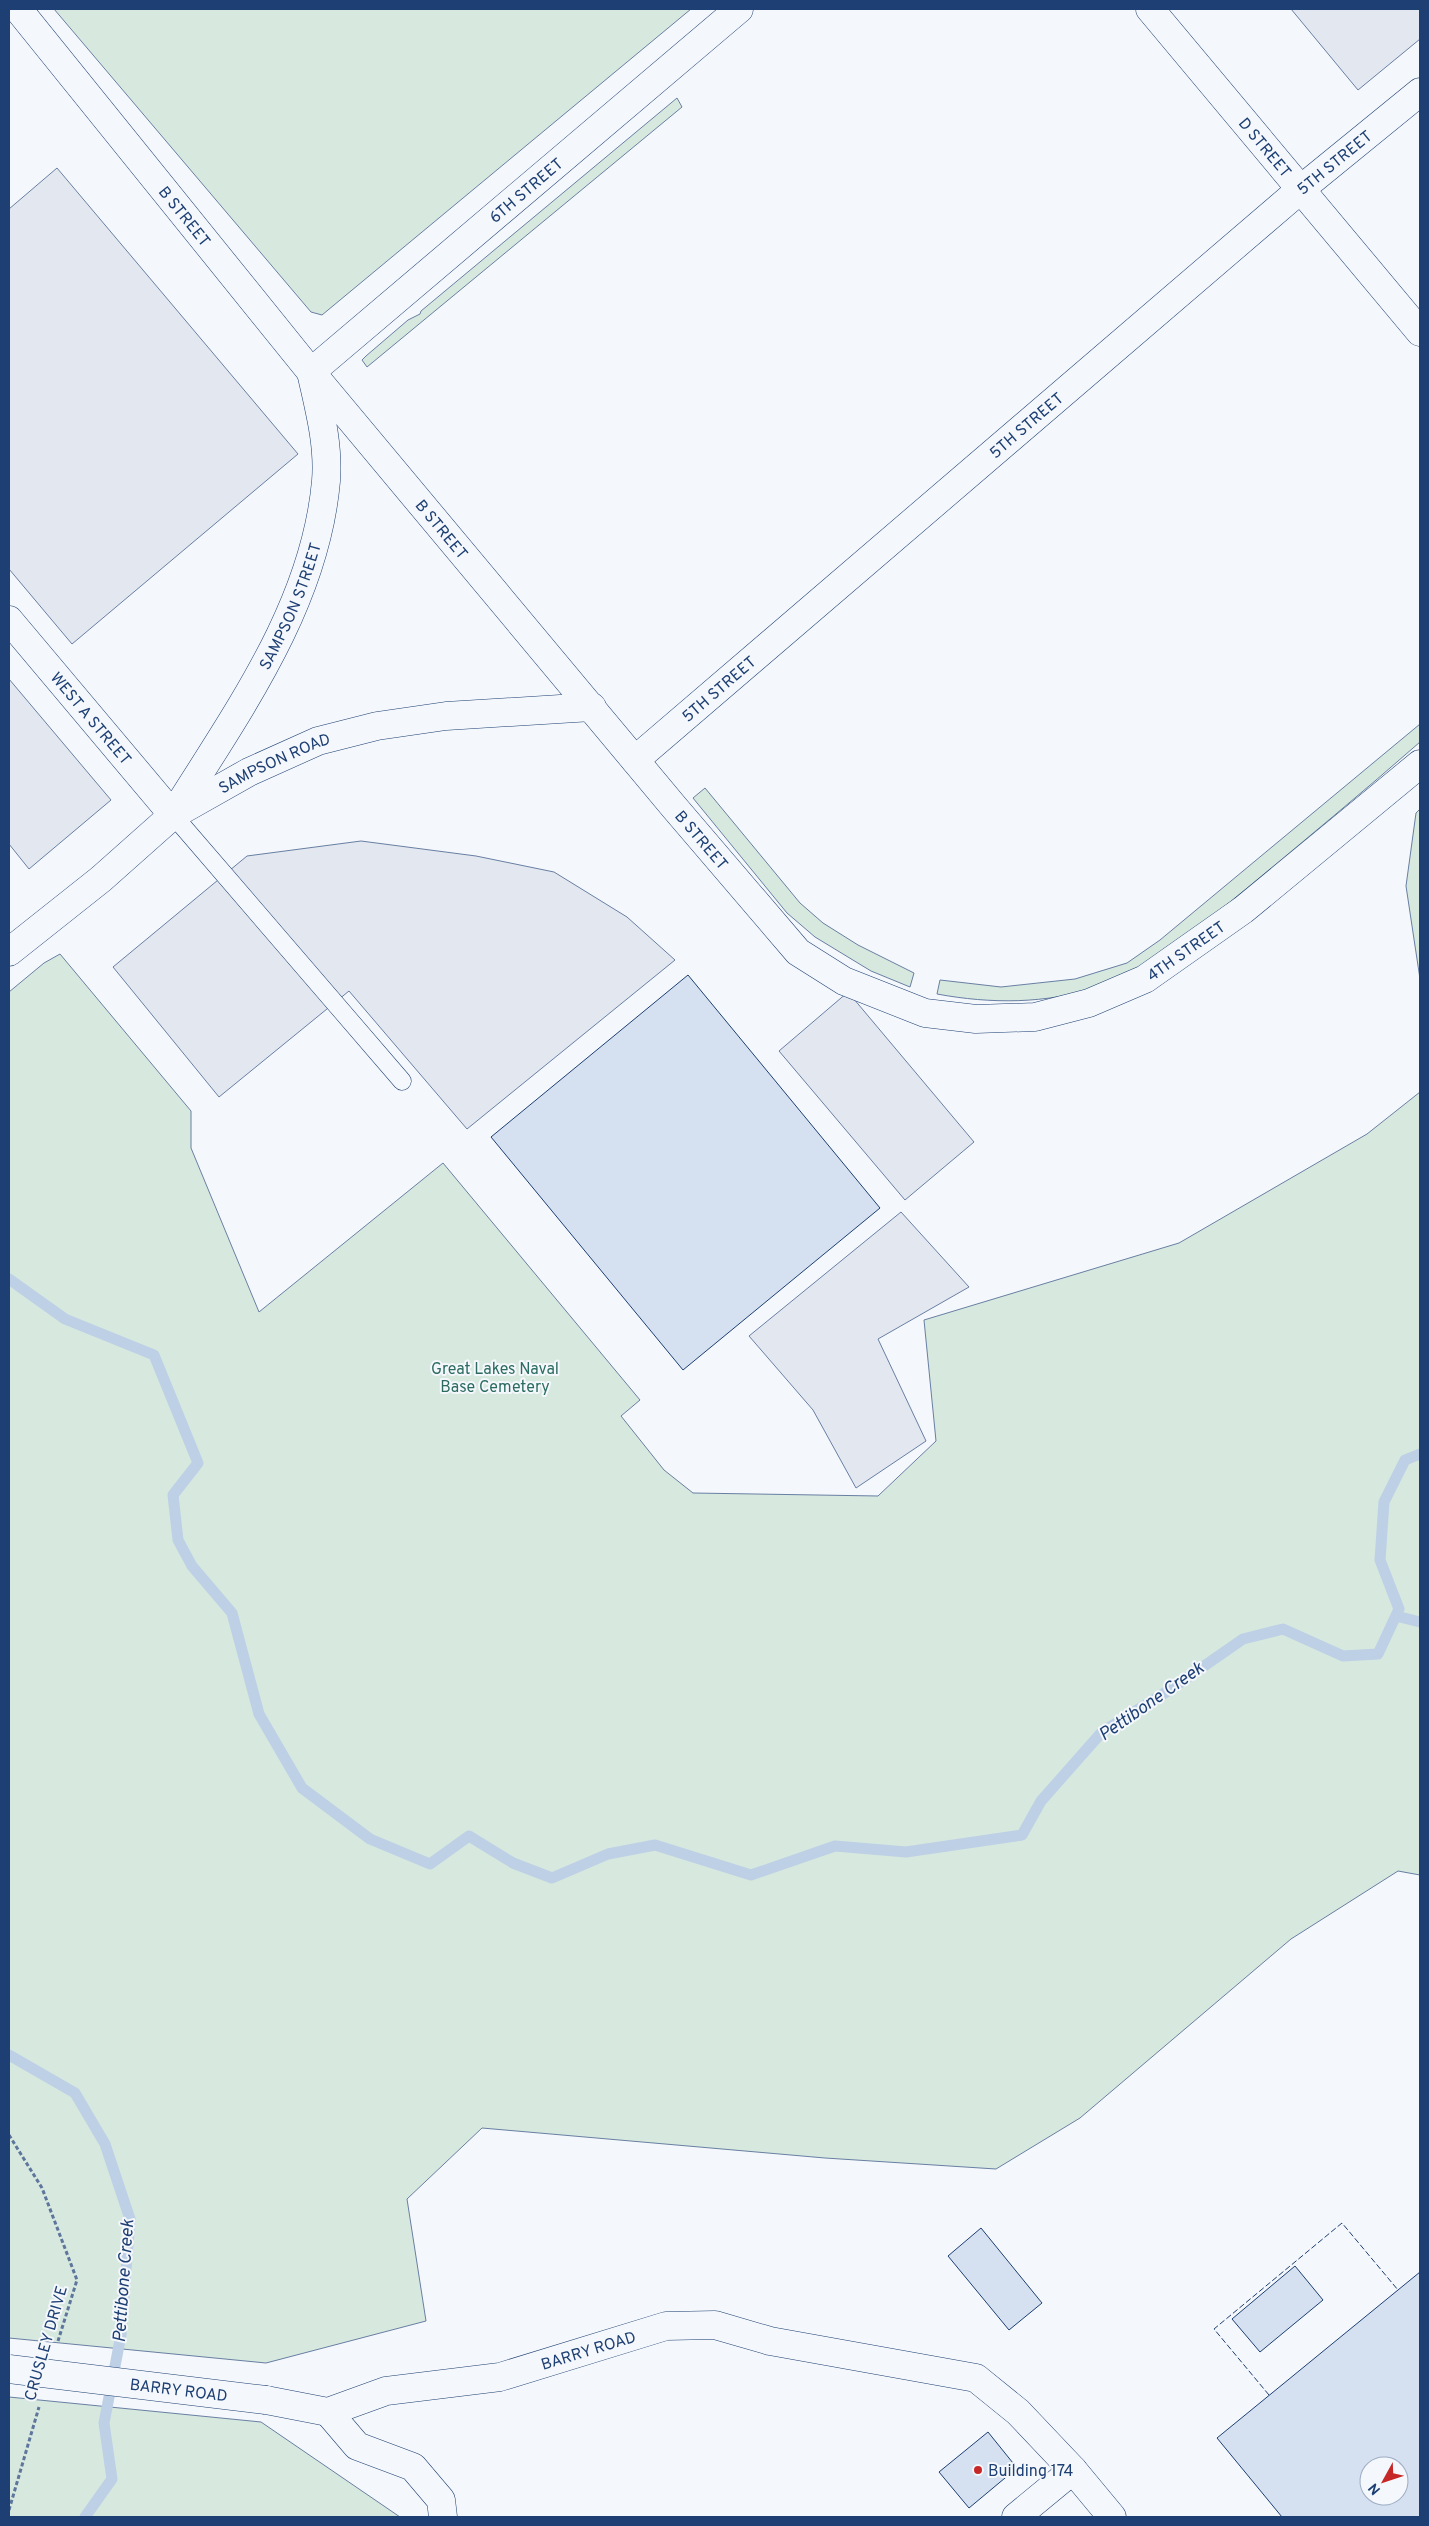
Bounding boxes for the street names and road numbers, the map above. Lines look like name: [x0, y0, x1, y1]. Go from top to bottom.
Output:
street label: D STREET: [1233, 114, 1295, 183]
street label: 5TH STREET: [1294, 127, 1377, 200]
street label: 6TH STREET: [486, 154, 568, 228]
street label: B STREET: [153, 183, 214, 251]
street label: 5TH STREET: [986, 389, 1069, 464]
street label: B STREET: [410, 496, 471, 564]
street label: SAMPSON STREET: [256, 541, 327, 674]
street label: 5TH STREET: [679, 653, 761, 727]
street label: WEST A STREET: [45, 669, 135, 770]
street label: SAMPSON ROAD: [216, 730, 333, 799]
street label: B STREET: [669, 807, 731, 875]
street label: 4TH STREET: [1144, 918, 1230, 987]
street label: CRUSLEY DRIVE: [21, 2284, 73, 2403]
street label: BARRY ROAD: [539, 2328, 639, 2376]
street label: BARRY ROAD: [129, 2376, 228, 2407]

